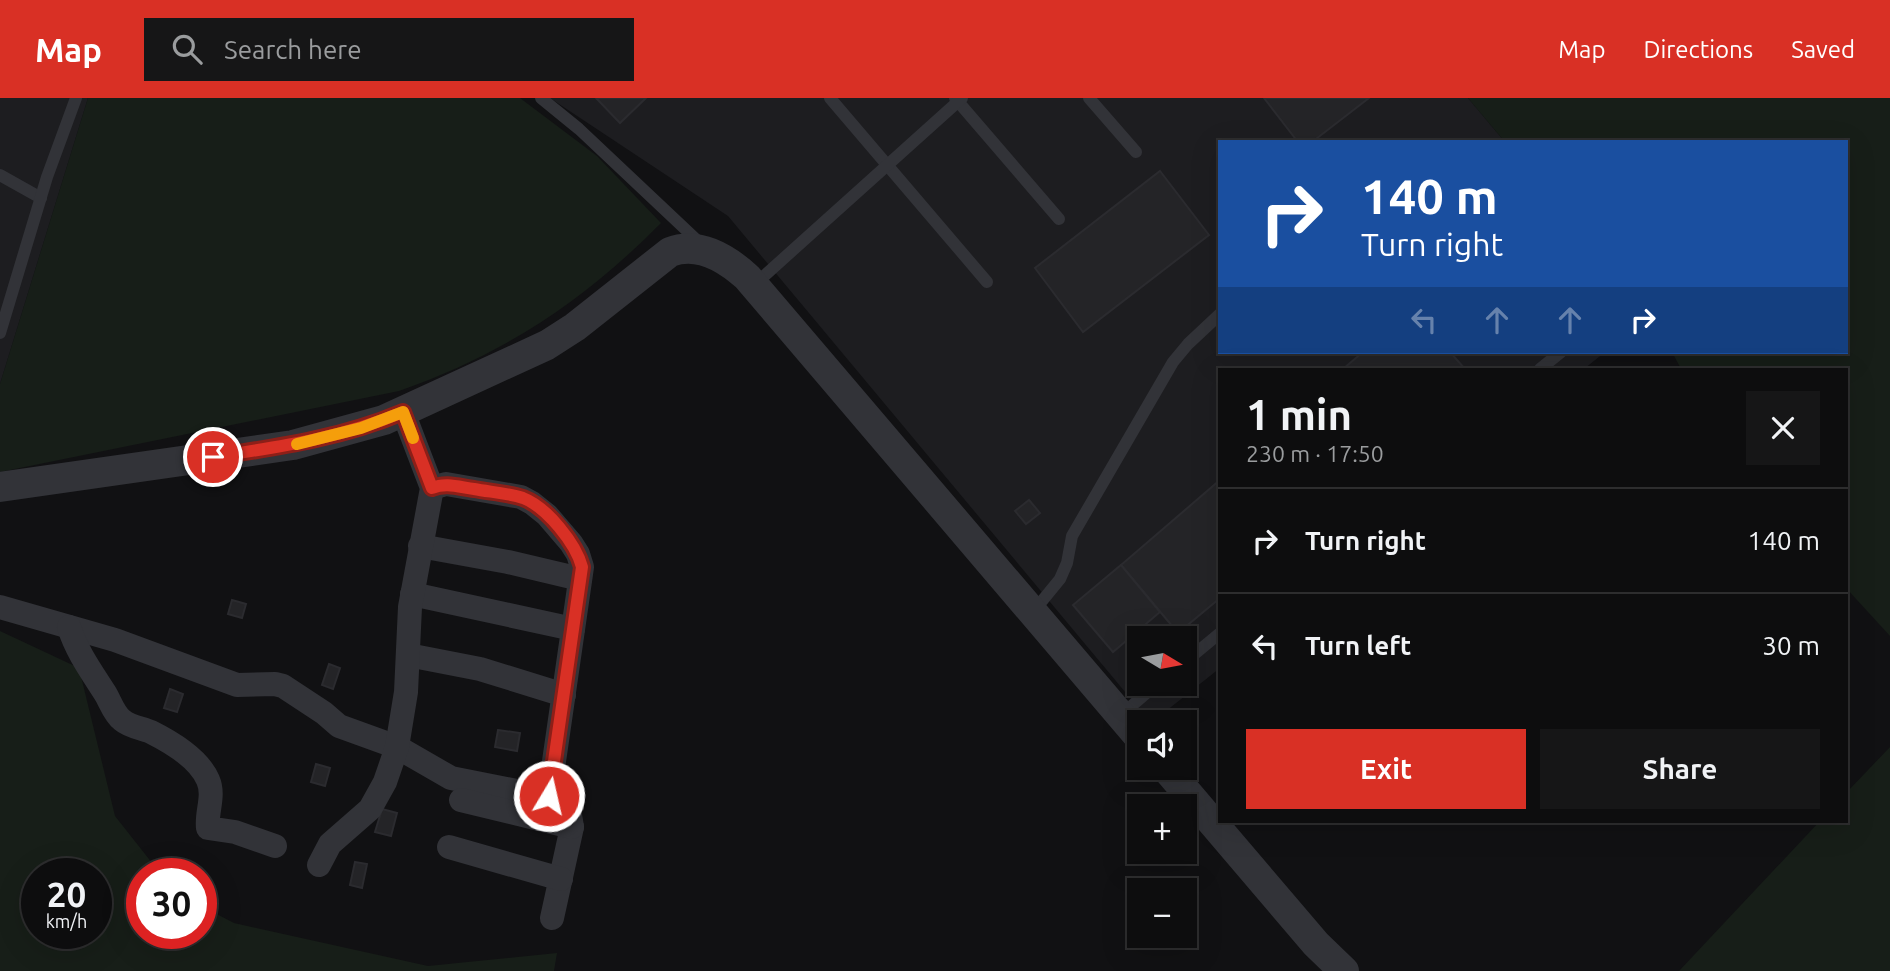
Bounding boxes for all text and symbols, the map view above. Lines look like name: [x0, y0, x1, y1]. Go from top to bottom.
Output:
search box: [144, 18, 634, 81]
icon: search: [168, 30, 206, 68]
text: Map: [35, 31, 102, 68]
text: Search here: [224, 35, 362, 64]
text: Map: [1558, 36, 1605, 63]
text: Directions: [1643, 36, 1753, 63]
text: Saved: [1791, 36, 1855, 63]
icon: right: [1246, 168, 1337, 259]
text: 140 m: [1361, 168, 1498, 223]
text: Turn right: [1361, 226, 1503, 262]
icon: left: [1405, 301, 1443, 339]
icon: ahead: [1478, 301, 1516, 339]
icon: ahead: [1551, 301, 1589, 339]
icon: right: [1624, 301, 1662, 339]
text: 1 min: [1246, 391, 1352, 438]
button: close: [1746, 391, 1820, 465]
pin: [183, 427, 243, 487]
icon: arrive: [194, 438, 232, 476]
text: 230 m · 17:50: [1246, 441, 1384, 466]
icon: right: [1246, 522, 1284, 560]
text: Turn right: [1305, 526, 1426, 555]
text: 140 m: [1748, 526, 1820, 555]
north arrow: [1127, 626, 1197, 696]
map controls: [1127, 626, 1197, 948]
icon: left: [1246, 627, 1284, 665]
text: Turn left: [1305, 631, 1411, 660]
text: 30 m: [1762, 631, 1820, 660]
button: sound: [1127, 710, 1197, 780]
button: Exit: [1246, 729, 1526, 809]
button: Share: [1540, 729, 1820, 809]
position arrow: [512, 759, 586, 833]
button: +: [1127, 794, 1197, 864]
speed limit sign: 30: [126, 858, 217, 949]
text: 20: [47, 874, 86, 914]
button: −: [1127, 878, 1197, 948]
text: km/h: [46, 911, 87, 931]

